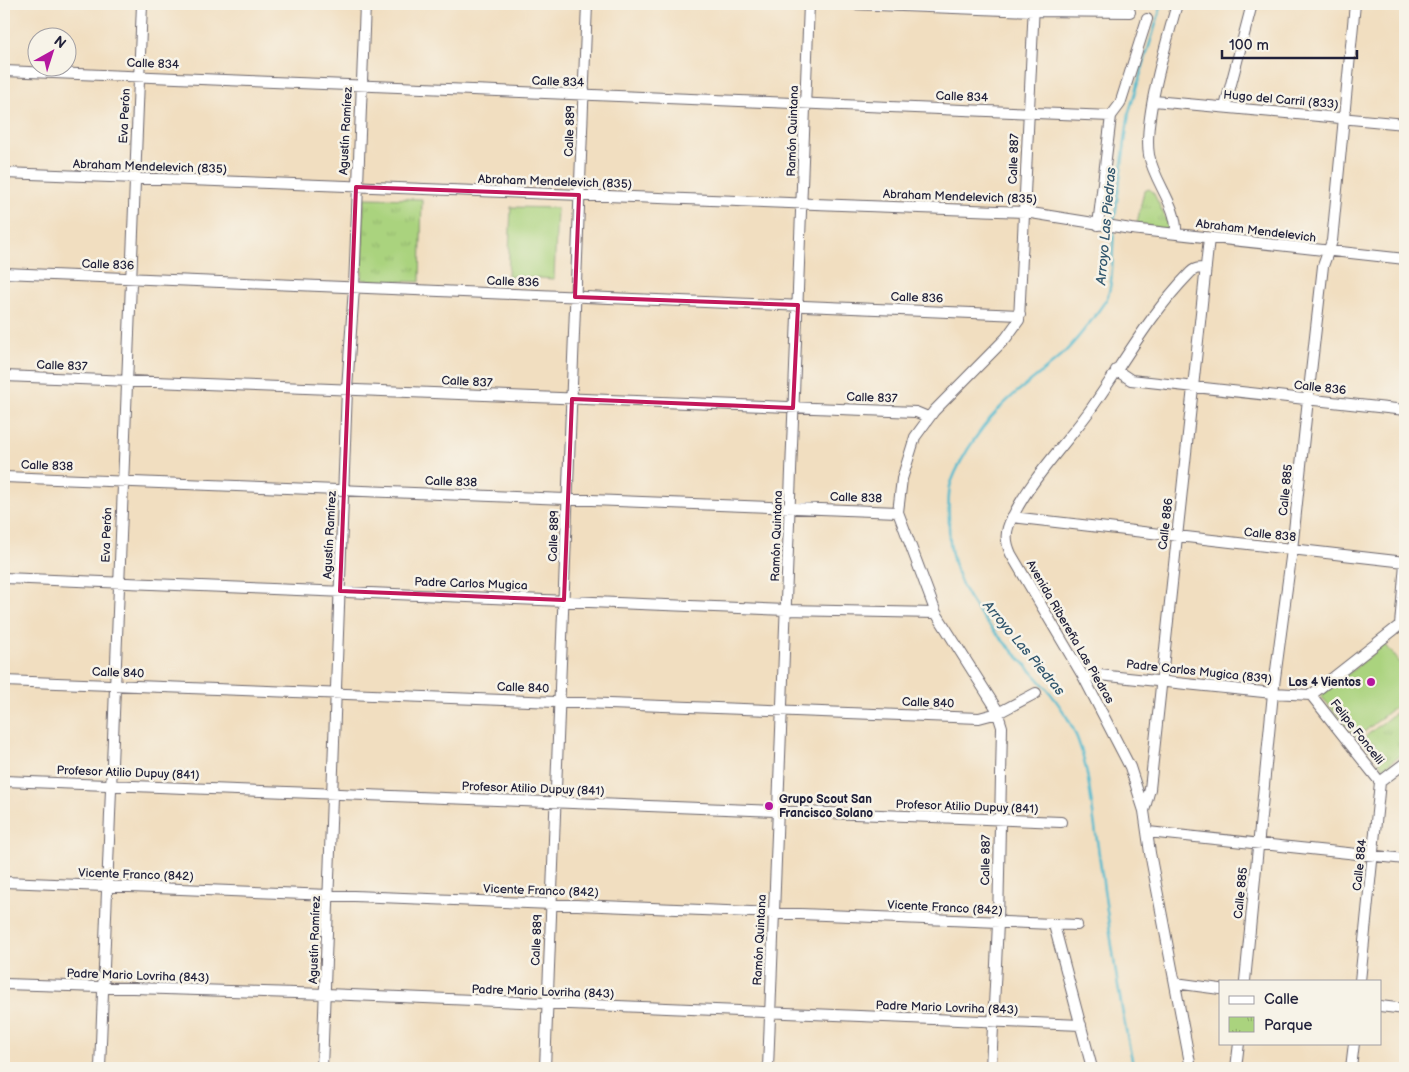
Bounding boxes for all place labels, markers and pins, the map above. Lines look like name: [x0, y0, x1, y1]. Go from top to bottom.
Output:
place label: Los 4 Vientos: [1288, 675, 1361, 690]
marker: Los 4 Vientos: [1365, 676, 1377, 688]
place label: Grupo Scout San Francisco Solano: [779, 792, 873, 821]
marker: Grupo Scout San Francisco Solano: [763, 800, 775, 812]

